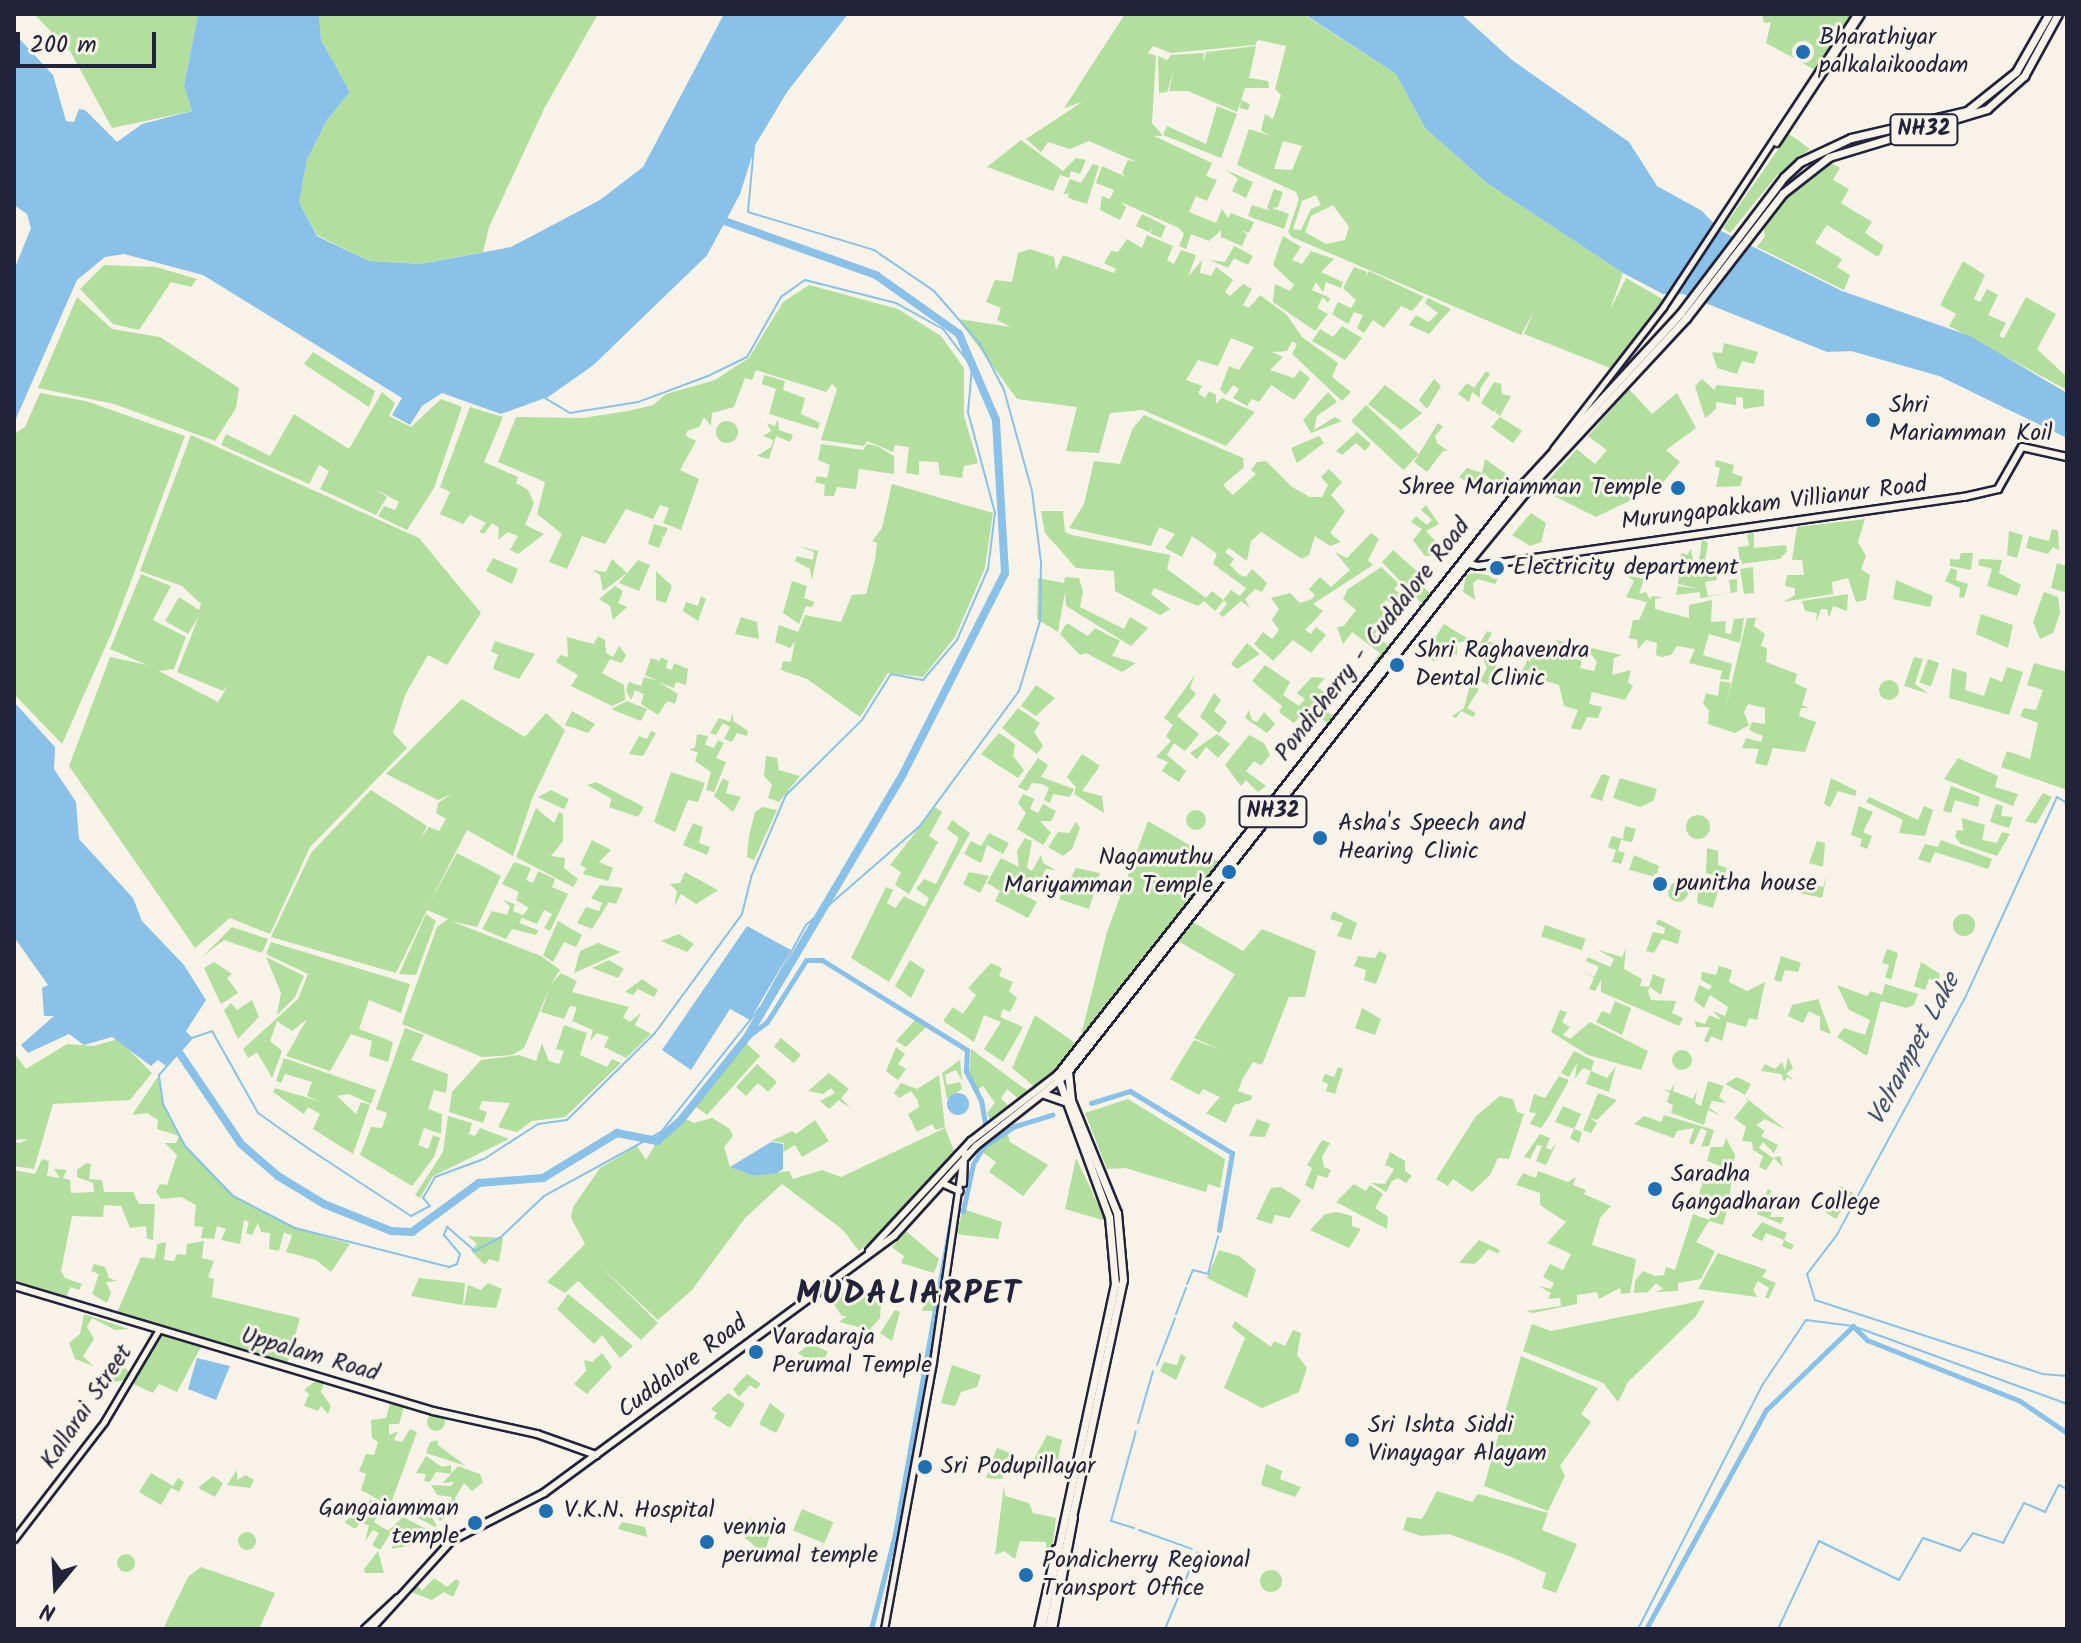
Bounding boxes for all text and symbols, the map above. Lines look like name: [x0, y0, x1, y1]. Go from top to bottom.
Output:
scale bar: [20, 16, 160, 66]
place label: Bharathiyar palkalaikoodam: [1819, 24, 1968, 80]
text: 200 m: [30, 26, 97, 65]
marker: Bharathiyar palkalaikoodam: [1794, 43, 1812, 61]
road number: NH32: [1888, 112, 1960, 148]
place label: Shri Mariamman Koil: [1889, 392, 2053, 448]
marker: Shri Mariamman Koil: [1864, 411, 1882, 429]
street label: Murungapakkam Villianur Road: [1619, 471, 1929, 537]
place label: Shree Mariamman Temple: [1399, 474, 1662, 502]
marker: Shree Mariamman Temple: [1669, 479, 1687, 497]
street label: Pondicherry - Cuddalore Road: [1269, 513, 1477, 767]
place label: Electricity department: [1513, 554, 1739, 582]
marker: Electricity department: [1488, 559, 1506, 577]
place label: Shri Raghavendra Dental Clinic: [1415, 637, 1590, 693]
marker: Shri Raghavendra Dental Clinic: [1386, 654, 1408, 676]
road number: NH32: [1237, 794, 1309, 830]
place label: Asha's Speech and Hearing Clinic: [1338, 810, 1525, 866]
marker: Asha's Speech and Hearing Clinic: [1309, 827, 1331, 849]
place label: Nagamuthu Mariyamman Temple: [1004, 844, 1213, 900]
marker: Nagamuthu Mariyamman Temple: [1220, 863, 1238, 881]
place label: punitha house: [1676, 870, 1817, 898]
marker: punitha house: [1651, 875, 1669, 893]
water label: Velrampet Lake: [1862, 968, 1968, 1132]
place label: Saradha Gangadharan College: [1671, 1161, 1880, 1217]
marker: Saradha Gangadharan College: [1646, 1180, 1664, 1198]
district label: MUDALIARPET: [796, 1276, 1022, 1314]
street label: Cuddalore Road: [613, 1309, 753, 1425]
street label: Uppalam Road: [238, 1322, 382, 1388]
place label: Varadaraja Perumal Temple: [772, 1324, 932, 1380]
street label: Kallarai Street: [35, 1339, 139, 1475]
marker: Varadaraja Perumal Temple: [747, 1343, 765, 1361]
place label: Sri Ishta Siddi Vinayagar Alayam: [1368, 1412, 1547, 1468]
marker: Sri Ishta Siddi Vinayagar Alayam: [1343, 1431, 1361, 1449]
place label: Sri Podupillayar: [941, 1453, 1095, 1481]
marker: Sri Podupillayar: [916, 1458, 934, 1476]
place label: Gangaiamman temple: [318, 1495, 459, 1551]
place label: V.K.N. Hospital: [564, 1497, 715, 1525]
marker: V.K.N. Hospital: [535, 1500, 557, 1522]
marker: Gangaiamman temple: [466, 1514, 484, 1532]
place label: vennia perumal temple: [723, 1514, 878, 1570]
marker: vennia perumal temple: [698, 1533, 716, 1551]
north arrow: [16, 1547, 96, 1627]
place label: Pondicherry Regional Transport Office: [1042, 1547, 1250, 1603]
marker: Pondicherry Regional Transport Office: [1017, 1566, 1035, 1584]
text: N: [36, 1592, 60, 1629]

